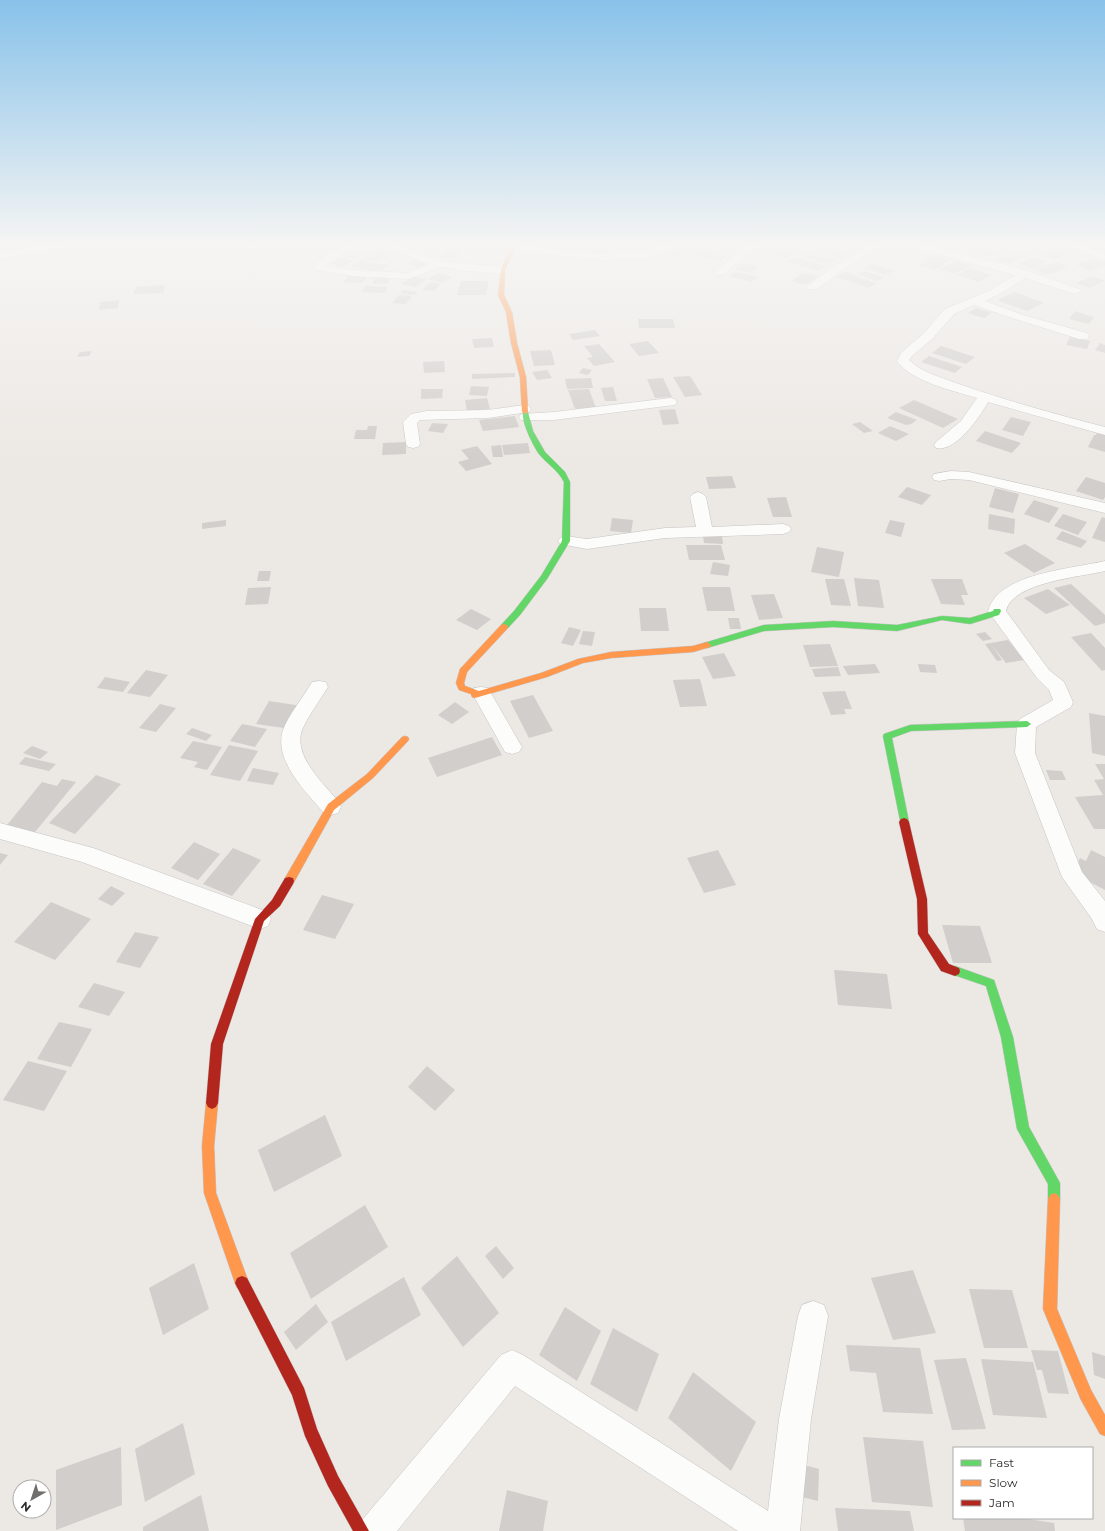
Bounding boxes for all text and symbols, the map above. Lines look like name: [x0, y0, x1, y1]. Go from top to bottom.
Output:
legend: [953, 1447, 1093, 1519]
text: Fast: [989, 1455, 1014, 1470]
text: Slow: [989, 1475, 1018, 1490]
north arrow: [12, 1479, 52, 1519]
text: Jam: [988, 1495, 1015, 1510]
text: N: [18, 1499, 34, 1515]

